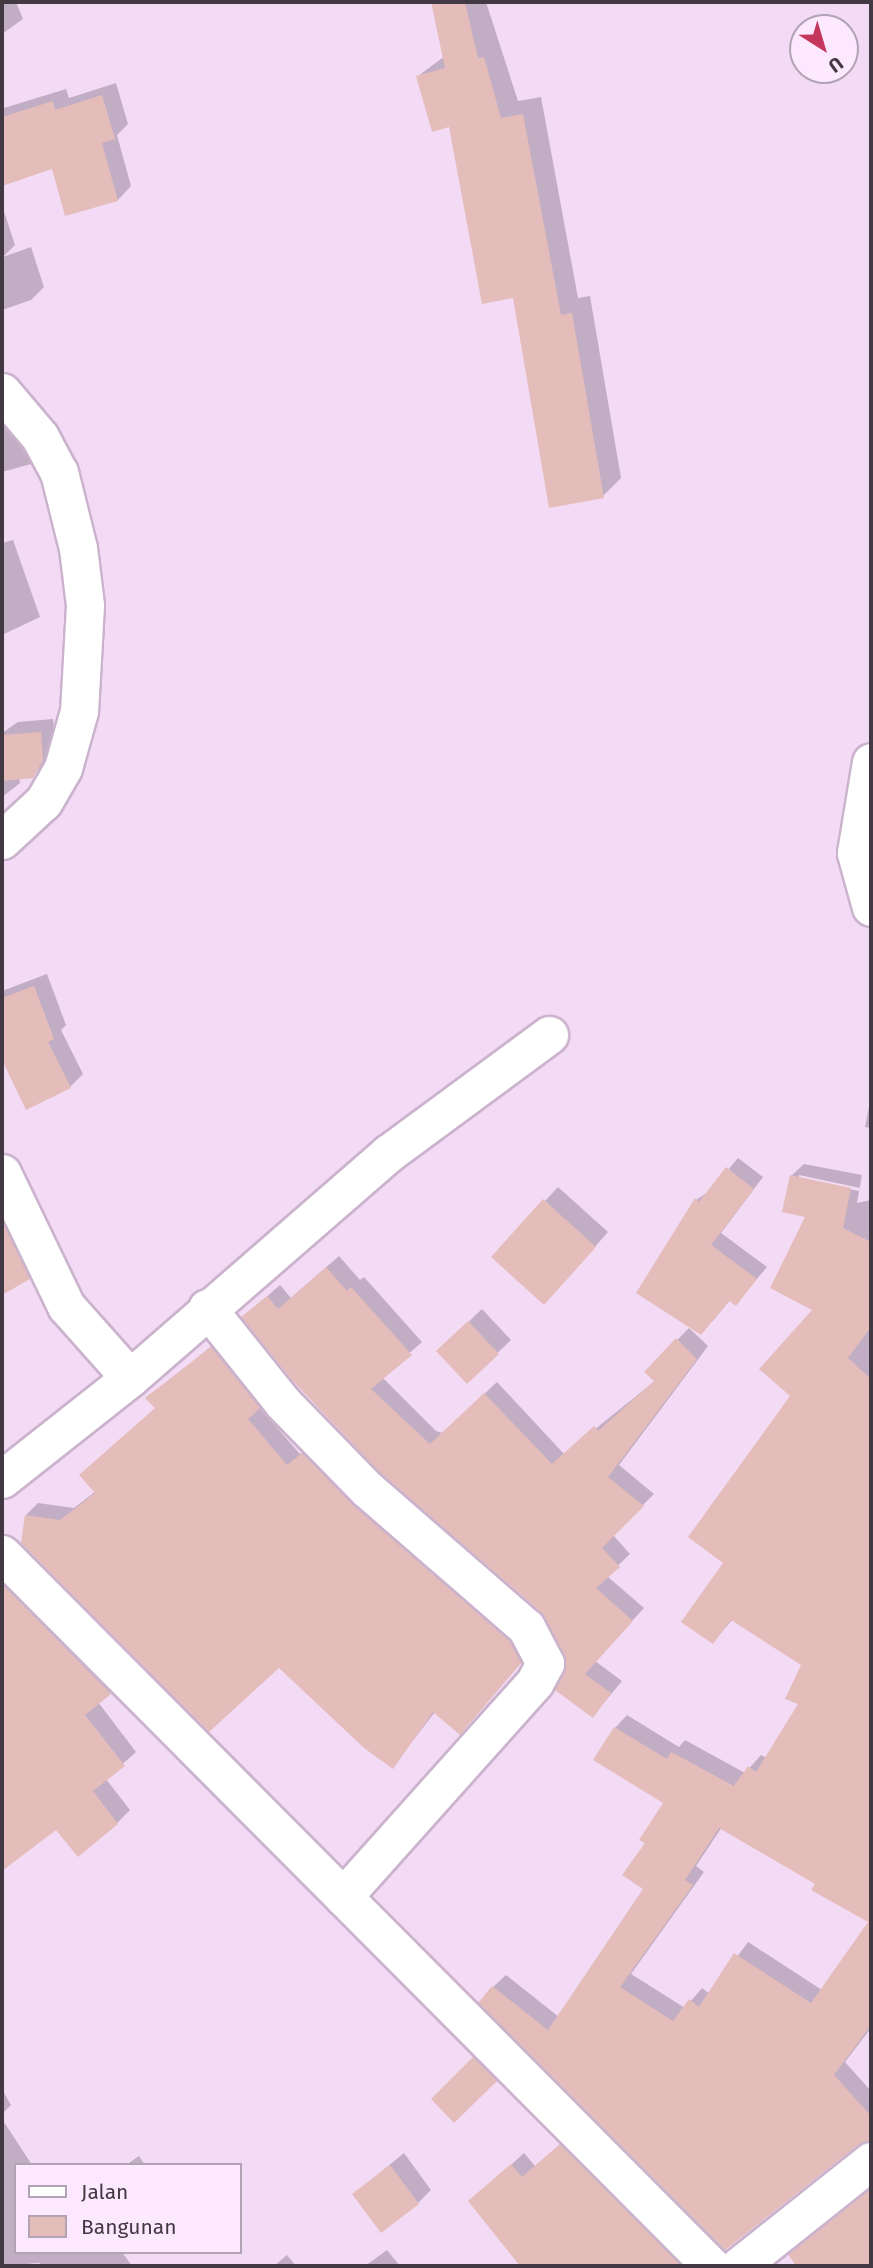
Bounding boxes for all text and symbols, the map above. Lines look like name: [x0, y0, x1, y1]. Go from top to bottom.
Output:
north arrow: [789, 14, 859, 84]
text: U: [824, 52, 848, 77]
legend: [14, 2163, 242, 2254]
text: Jalan: [81, 2179, 128, 2205]
text: Bangunan: [81, 2214, 176, 2240]

